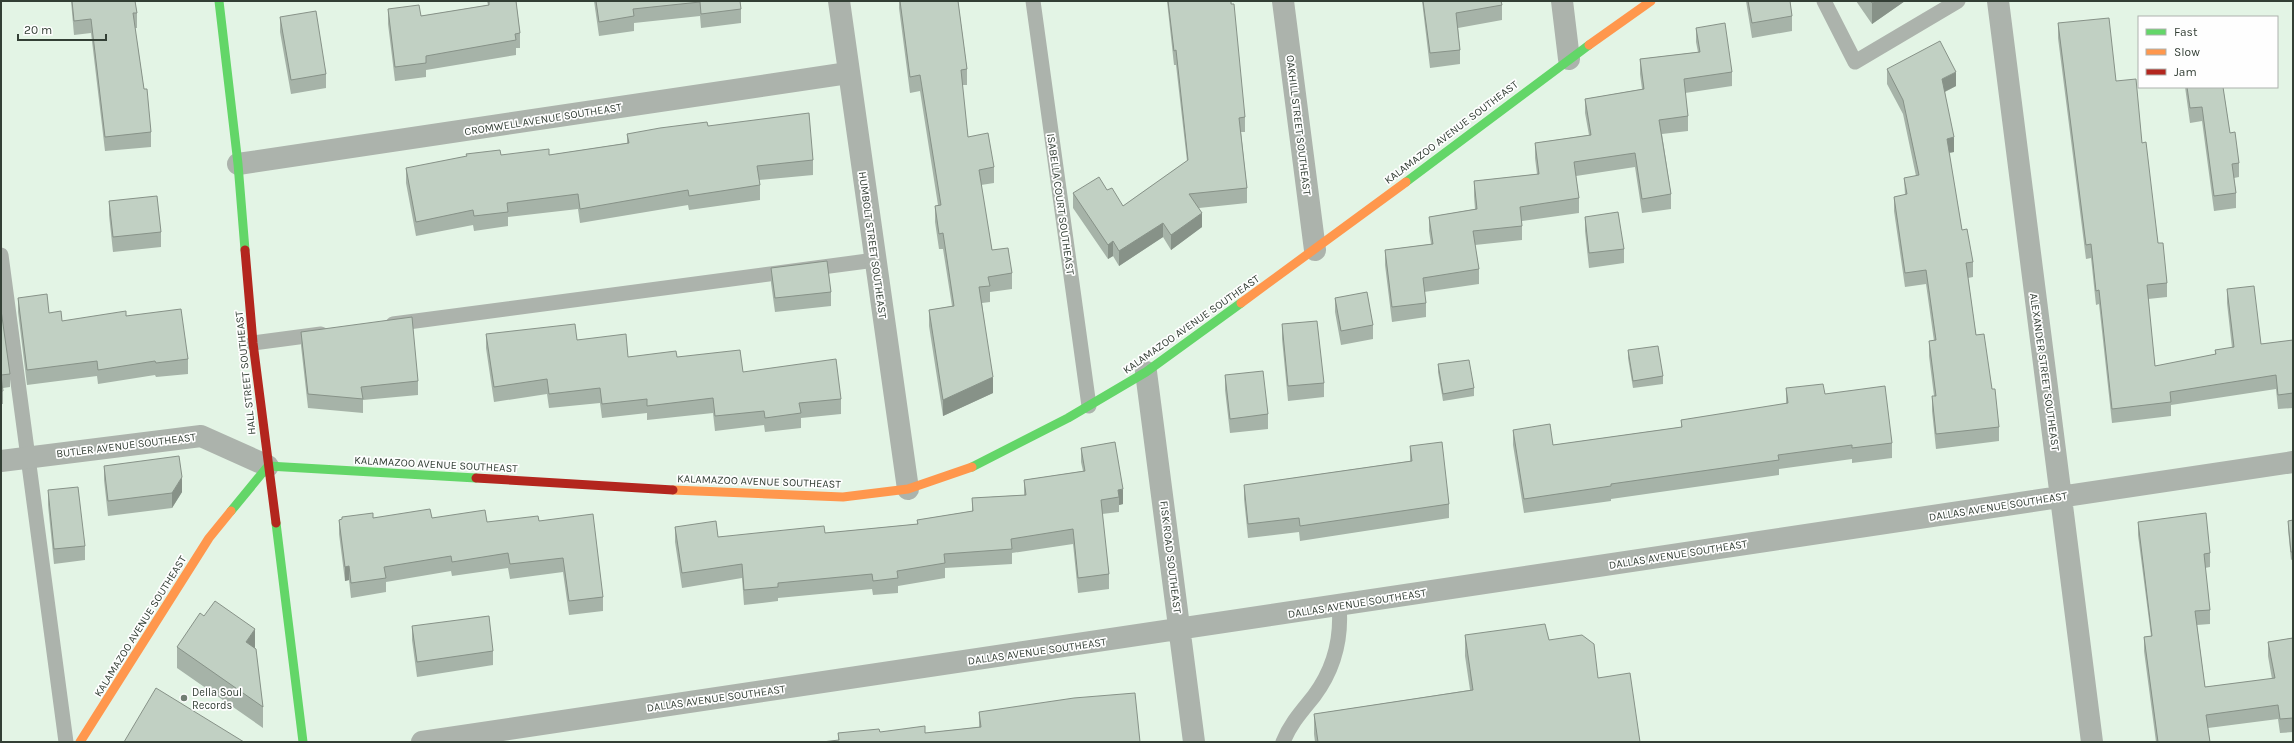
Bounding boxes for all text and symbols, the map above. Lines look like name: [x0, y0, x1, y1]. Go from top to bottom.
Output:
scale bar: [18, 16, 106, 42]
legend: [2138, 16, 2278, 88]
text: 20 m: [24, 23, 52, 37]
text: Fast: [2174, 25, 2198, 39]
text: Slow: [2174, 45, 2200, 59]
street label: OAKHILL STREET SOUTHEAST: [1283, 54, 1314, 196]
text: Jam: [2174, 65, 2197, 79]
street label: KALAMAZOO AVENUE SOUTHEAST: [1382, 78, 1521, 187]
street label: CROMWELL AVENUE SOUTHEAST: [463, 101, 623, 138]
street label: ISABELLA COURT SOUTHEAST: [1044, 133, 1077, 276]
street label: HUMBOLT STREET SOUTHEAST: [856, 171, 889, 320]
street label: KALAMAZOO AVENUE SOUTHEAST: [1120, 272, 1262, 377]
street label: ALEXANDER STREET SOUTHEAST: [2027, 292, 2062, 452]
street label: HALL STREET SOUTHEAST: [232, 310, 258, 435]
street label: BUTLER AVENUE SOUTHEAST: [56, 430, 197, 461]
street label: KALAMAZOO AVENUE SOUTHEAST: [354, 454, 519, 475]
street label: KALAMAZOO AVENUE SOUTHEAST: [677, 472, 842, 491]
street label: DALLAS AVENUE SOUTHEAST: [1928, 489, 2069, 524]
street label: FISK ROAD SOUTHEAST: [1157, 500, 1184, 615]
street label: DALLAS AVENUE SOUTHEAST: [1608, 537, 1749, 572]
street label: KALAMAZOO AVENUE SOUTHEAST: [92, 553, 190, 699]
street label: DALLAS AVENUE SOUTHEAST: [1287, 586, 1428, 621]
street label: DALLAS AVENUE SOUTHEAST: [967, 635, 1108, 668]
street label: DALLAS AVENUE SOUTHEAST: [646, 682, 787, 715]
place label: Della Soul Records: [192, 686, 242, 712]
marker: Della Soul Records: [179, 693, 189, 703]

